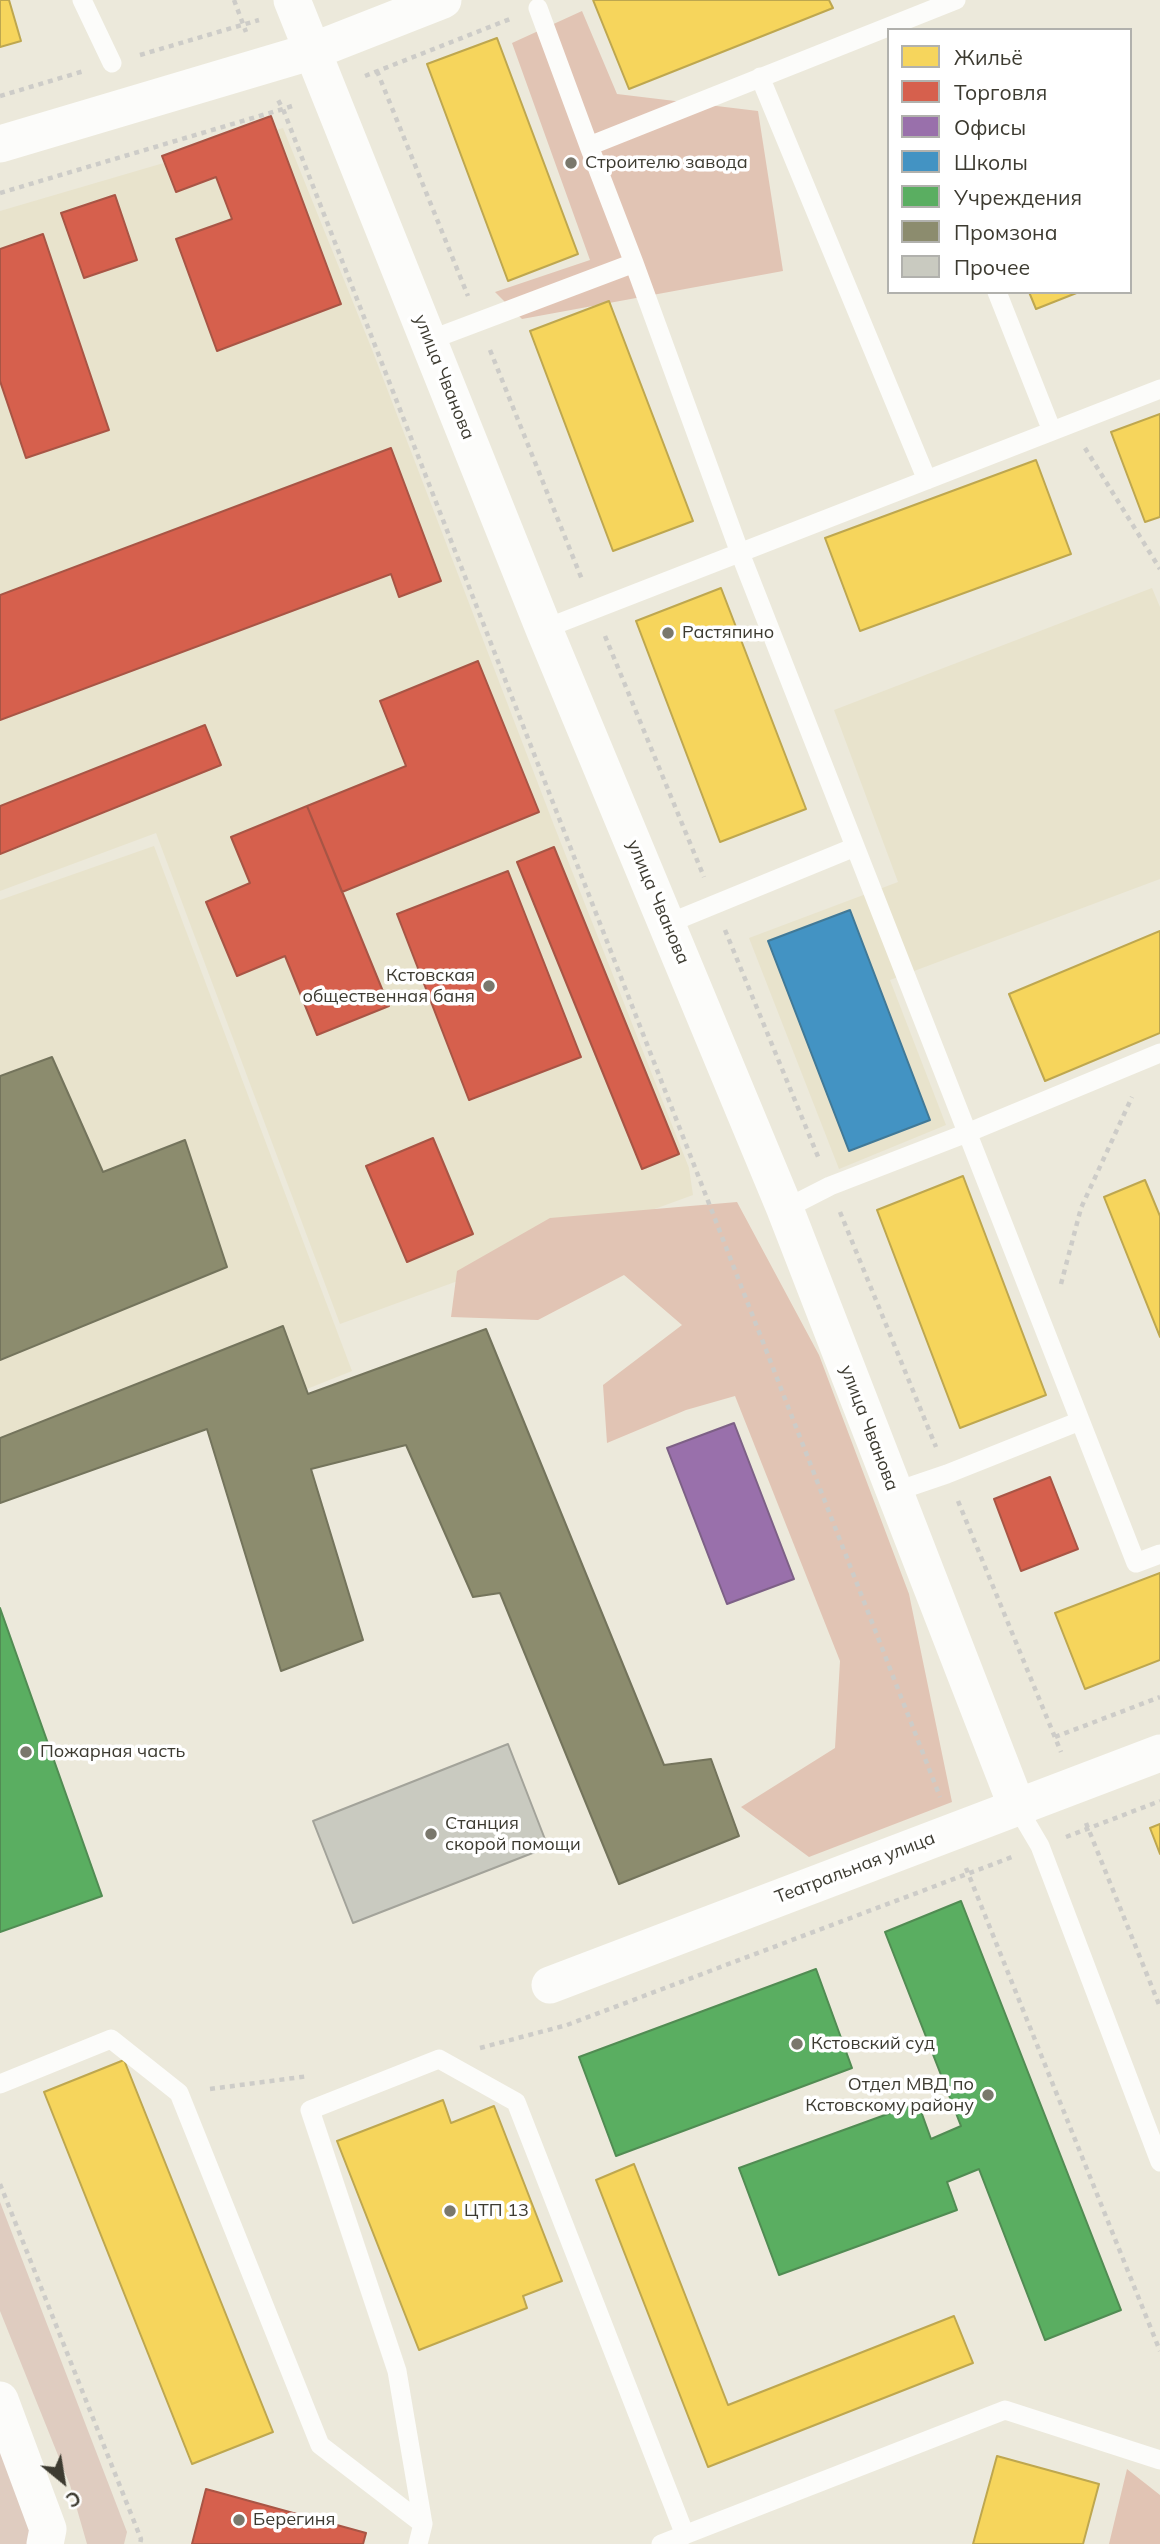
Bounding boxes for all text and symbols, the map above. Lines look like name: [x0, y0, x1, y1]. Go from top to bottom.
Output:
legend: [887, 28, 1132, 294]
text: Жильё: [954, 44, 1023, 70]
text: Торговля: [954, 79, 1047, 105]
text: Офисы: [954, 114, 1026, 140]
text: Школы: [954, 149, 1028, 175]
place label: Строителю завода: [585, 152, 748, 174]
marker: Строителю завода: [563, 155, 579, 171]
text: Учреждения: [954, 184, 1082, 210]
text: Промзона: [954, 219, 1057, 245]
text: Прочее: [954, 254, 1030, 280]
street label: улица Чванова: [409, 311, 479, 443]
place label: Растяпино: [682, 622, 774, 644]
marker: Растяпино: [660, 625, 676, 641]
street label: улица Чванова: [622, 837, 694, 967]
place label: Кстовская общественная баня: [302, 965, 475, 1007]
marker: Кстовская общественная баня: [481, 978, 497, 994]
street label: улица Чванова: [835, 1362, 903, 1494]
place label: Пожарная часть: [40, 1741, 185, 1763]
marker: Пожарная часть: [18, 1744, 34, 1760]
place label: Станция скорой помощи: [445, 1813, 581, 1856]
marker: Станция скорой помощи: [423, 1826, 439, 1842]
street label: Театральная улица: [772, 1827, 938, 1909]
place label: Кстовский суд: [811, 2033, 935, 2055]
marker: Кстовский суд: [789, 2036, 805, 2052]
place label: Отдел МВД по Кстовскому району: [805, 2074, 974, 2116]
marker: Отдел МВД по Кстовскому району: [980, 2087, 996, 2103]
place label: ЦТП 13: [464, 2200, 529, 2222]
marker: ЦТП 13: [442, 2203, 458, 2219]
north arrow: [28, 2446, 98, 2516]
text: С: [62, 2486, 85, 2513]
place label: Берегиня: [253, 2509, 335, 2531]
marker: Берегиня: [231, 2512, 247, 2528]

